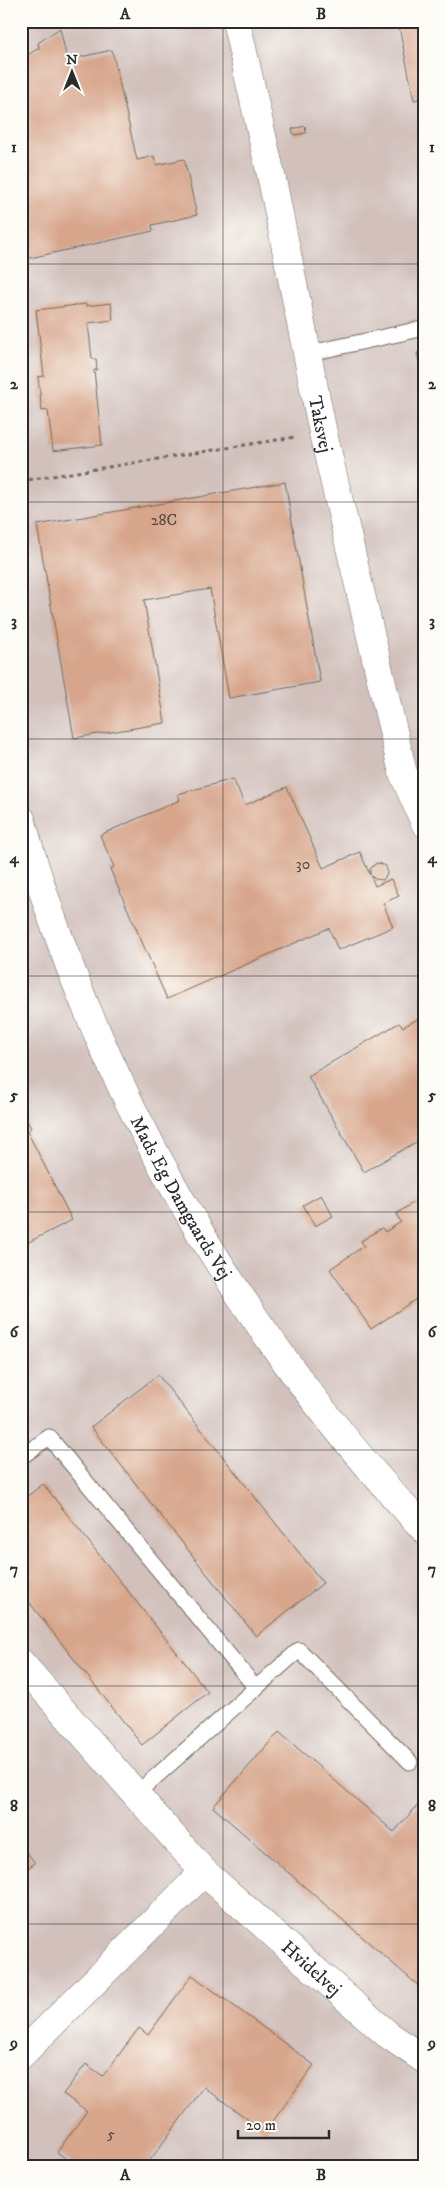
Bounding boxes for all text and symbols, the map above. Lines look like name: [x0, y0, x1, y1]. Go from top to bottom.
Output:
text: A: [119, 4, 131, 24]
text: B: [316, 4, 326, 24]
north arrow: [48, 48, 98, 98]
text: N: [66, 51, 78, 69]
text: 1: [11, 137, 17, 157]
text: 1: [429, 137, 435, 157]
text: 2: [10, 374, 19, 394]
text: 2: [428, 374, 437, 394]
street label: Taksvej: [303, 394, 337, 455]
house number: 28C: [151, 510, 177, 530]
text: 3: [11, 611, 17, 631]
text: 3: [429, 611, 435, 631]
text: 4: [8, 848, 19, 868]
text: 4: [426, 848, 437, 868]
house number: 30: [296, 854, 310, 874]
text: 5: [9, 1085, 18, 1105]
text: 5: [427, 1085, 436, 1105]
street label: Mads Eg Damgaards Vej: [125, 1112, 236, 1284]
text: 6: [10, 1322, 20, 1342]
text: 6: [428, 1322, 438, 1342]
text: 7: [10, 1559, 18, 1579]
text: 7: [428, 1559, 436, 1579]
text: 8: [10, 1796, 18, 1816]
text: 8: [428, 1796, 436, 1816]
street label: Hvidelvej: [276, 1936, 346, 2001]
text: 9: [9, 2033, 18, 2053]
text: 9: [427, 2033, 436, 2053]
scale bar: [238, 2108, 330, 2140]
text: 20 m: [246, 2116, 276, 2135]
house number: 5: [107, 2124, 115, 2144]
text: A: [119, 2165, 131, 2185]
text: B: [316, 2165, 326, 2185]

